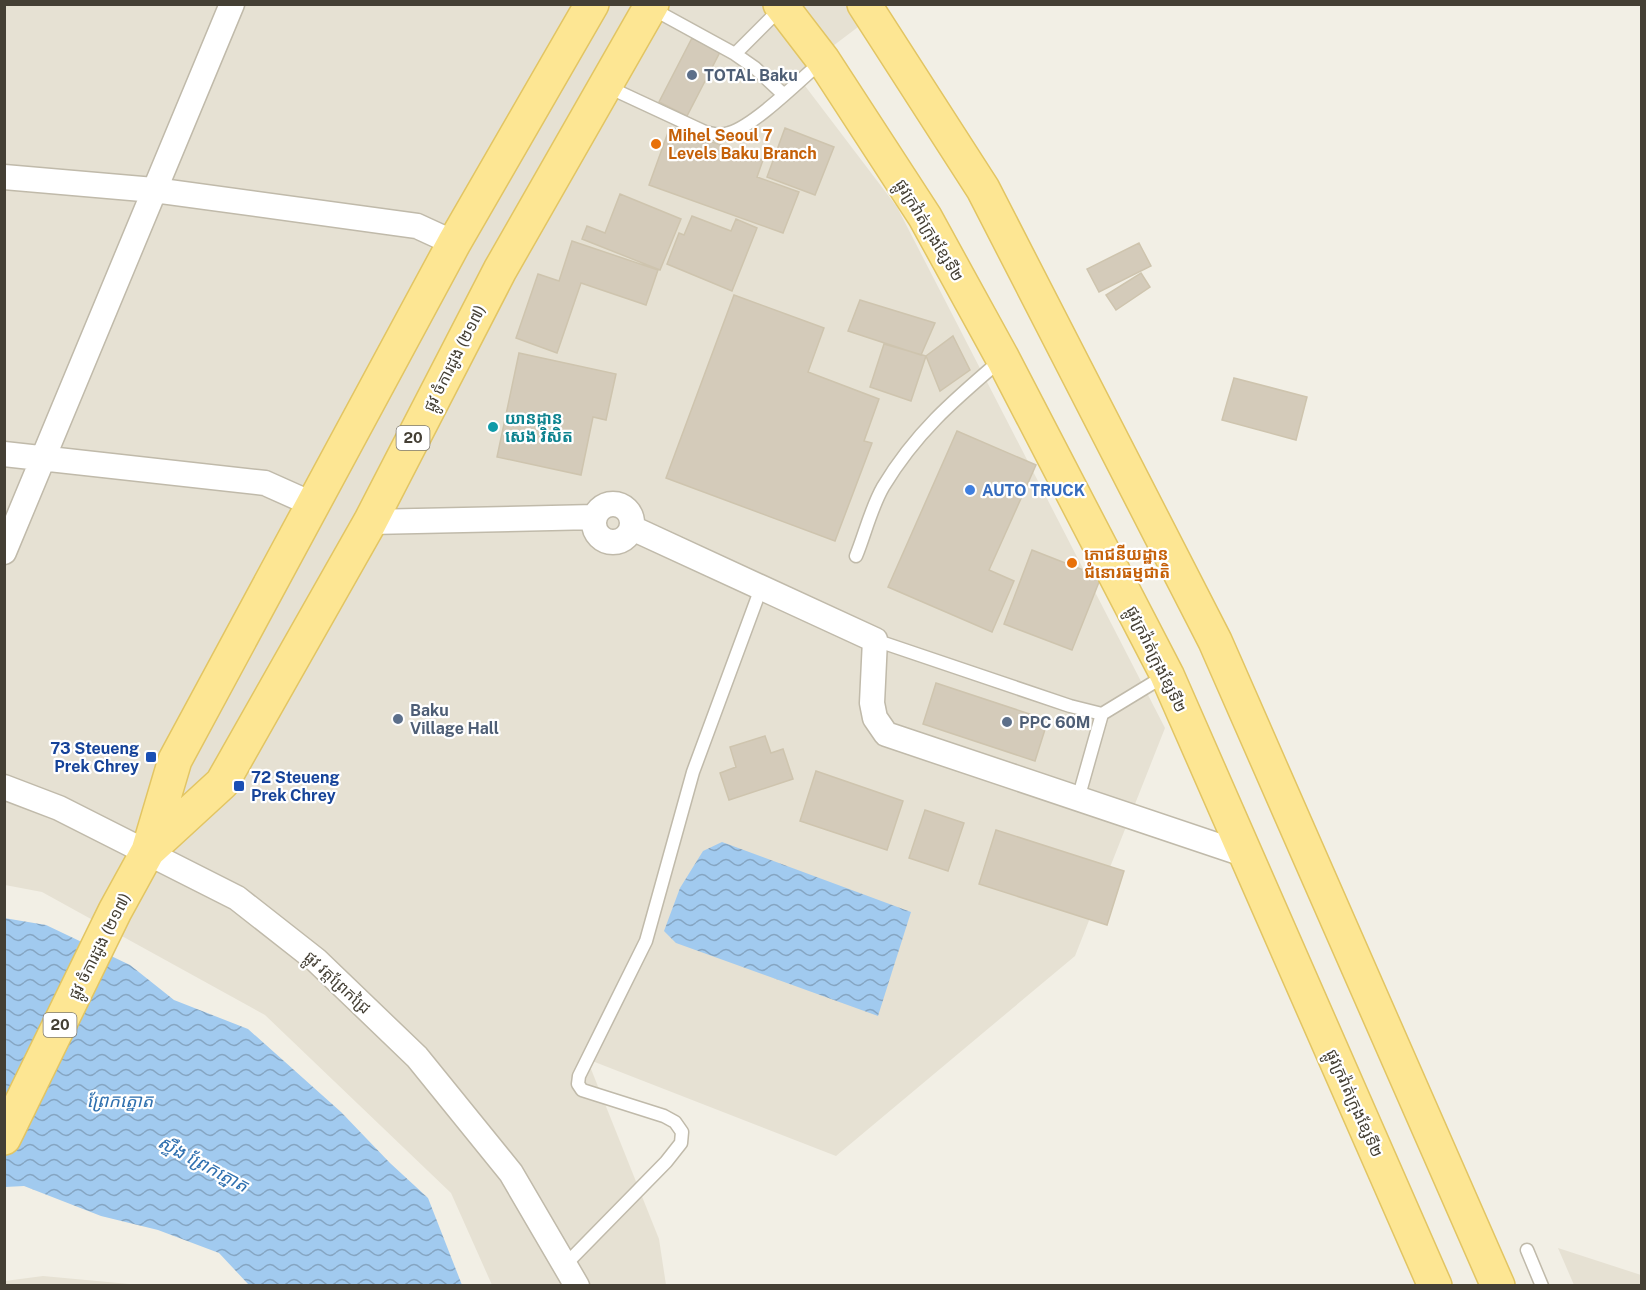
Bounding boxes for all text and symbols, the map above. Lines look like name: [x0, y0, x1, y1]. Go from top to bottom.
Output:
place label: TOTAL Baku: [704, 66, 798, 85]
marker: TOTAL Baku: [685, 68, 699, 82]
place label: Mihel Seoul 7 Levels Baku Branch: [668, 126, 817, 163]
marker: Mihel Seoul 7 Levels Baku Branch: [649, 137, 663, 151]
street label: ផ្លូវក្រវ៉ាត់ក្រុងខ្សែទី២: [887, 175, 968, 287]
street label: ផ្លូវ ចំការដូង (២១៧): [419, 301, 494, 417]
place label: យានដ្ឋាន សេង វិសិត: [505, 409, 573, 446]
marker: យានដ្ឋាន សេង វិសិត: [486, 420, 500, 434]
road number: 20: [396, 426, 430, 450]
place label: AUTO TRUCK: [982, 481, 1086, 500]
marker: AUTO TRUCK: [963, 483, 977, 497]
place label: ភោជនីយដ្ឋាន ជំនោរធម្មជាតិ: [1084, 544, 1170, 582]
marker: ភោជនីយដ្ឋាន ជំនោរធម្មជាតិ: [1065, 556, 1079, 570]
street label: ផ្លូវក្រវ៉ាត់ក្រុងខ្សែទី២: [1118, 603, 1191, 718]
place label: Baku Village Hall: [410, 701, 499, 738]
marker: Baku Village Hall: [391, 712, 405, 726]
place label: PPC 60M: [1019, 713, 1091, 732]
marker: PPC 60M: [1000, 715, 1014, 729]
place label: 73 Steueng Prek Chrey: [50, 739, 139, 776]
marker: 73 Steueng Prek Chrey: [144, 750, 158, 764]
place label: 72 Steueng Prek Chrey: [251, 768, 340, 805]
marker: 72 Steueng Prek Chrey: [232, 779, 246, 793]
street label: ផ្លូវ ចំការដូង (២១៧): [64, 889, 139, 1005]
street label: ផ្លូវ វត្តព្រែកជ្រៃ: [297, 946, 375, 1021]
road number: 20: [44, 1013, 76, 1037]
street label: ផ្លូវក្រវ៉ាត់ក្រុងខ្សែទី២: [1318, 1046, 1387, 1162]
water label: ព្រែកត្នោត: [87, 1090, 155, 1112]
water label: ស្ទឹង ព្រែកត្នោត: [154, 1131, 253, 1198]

